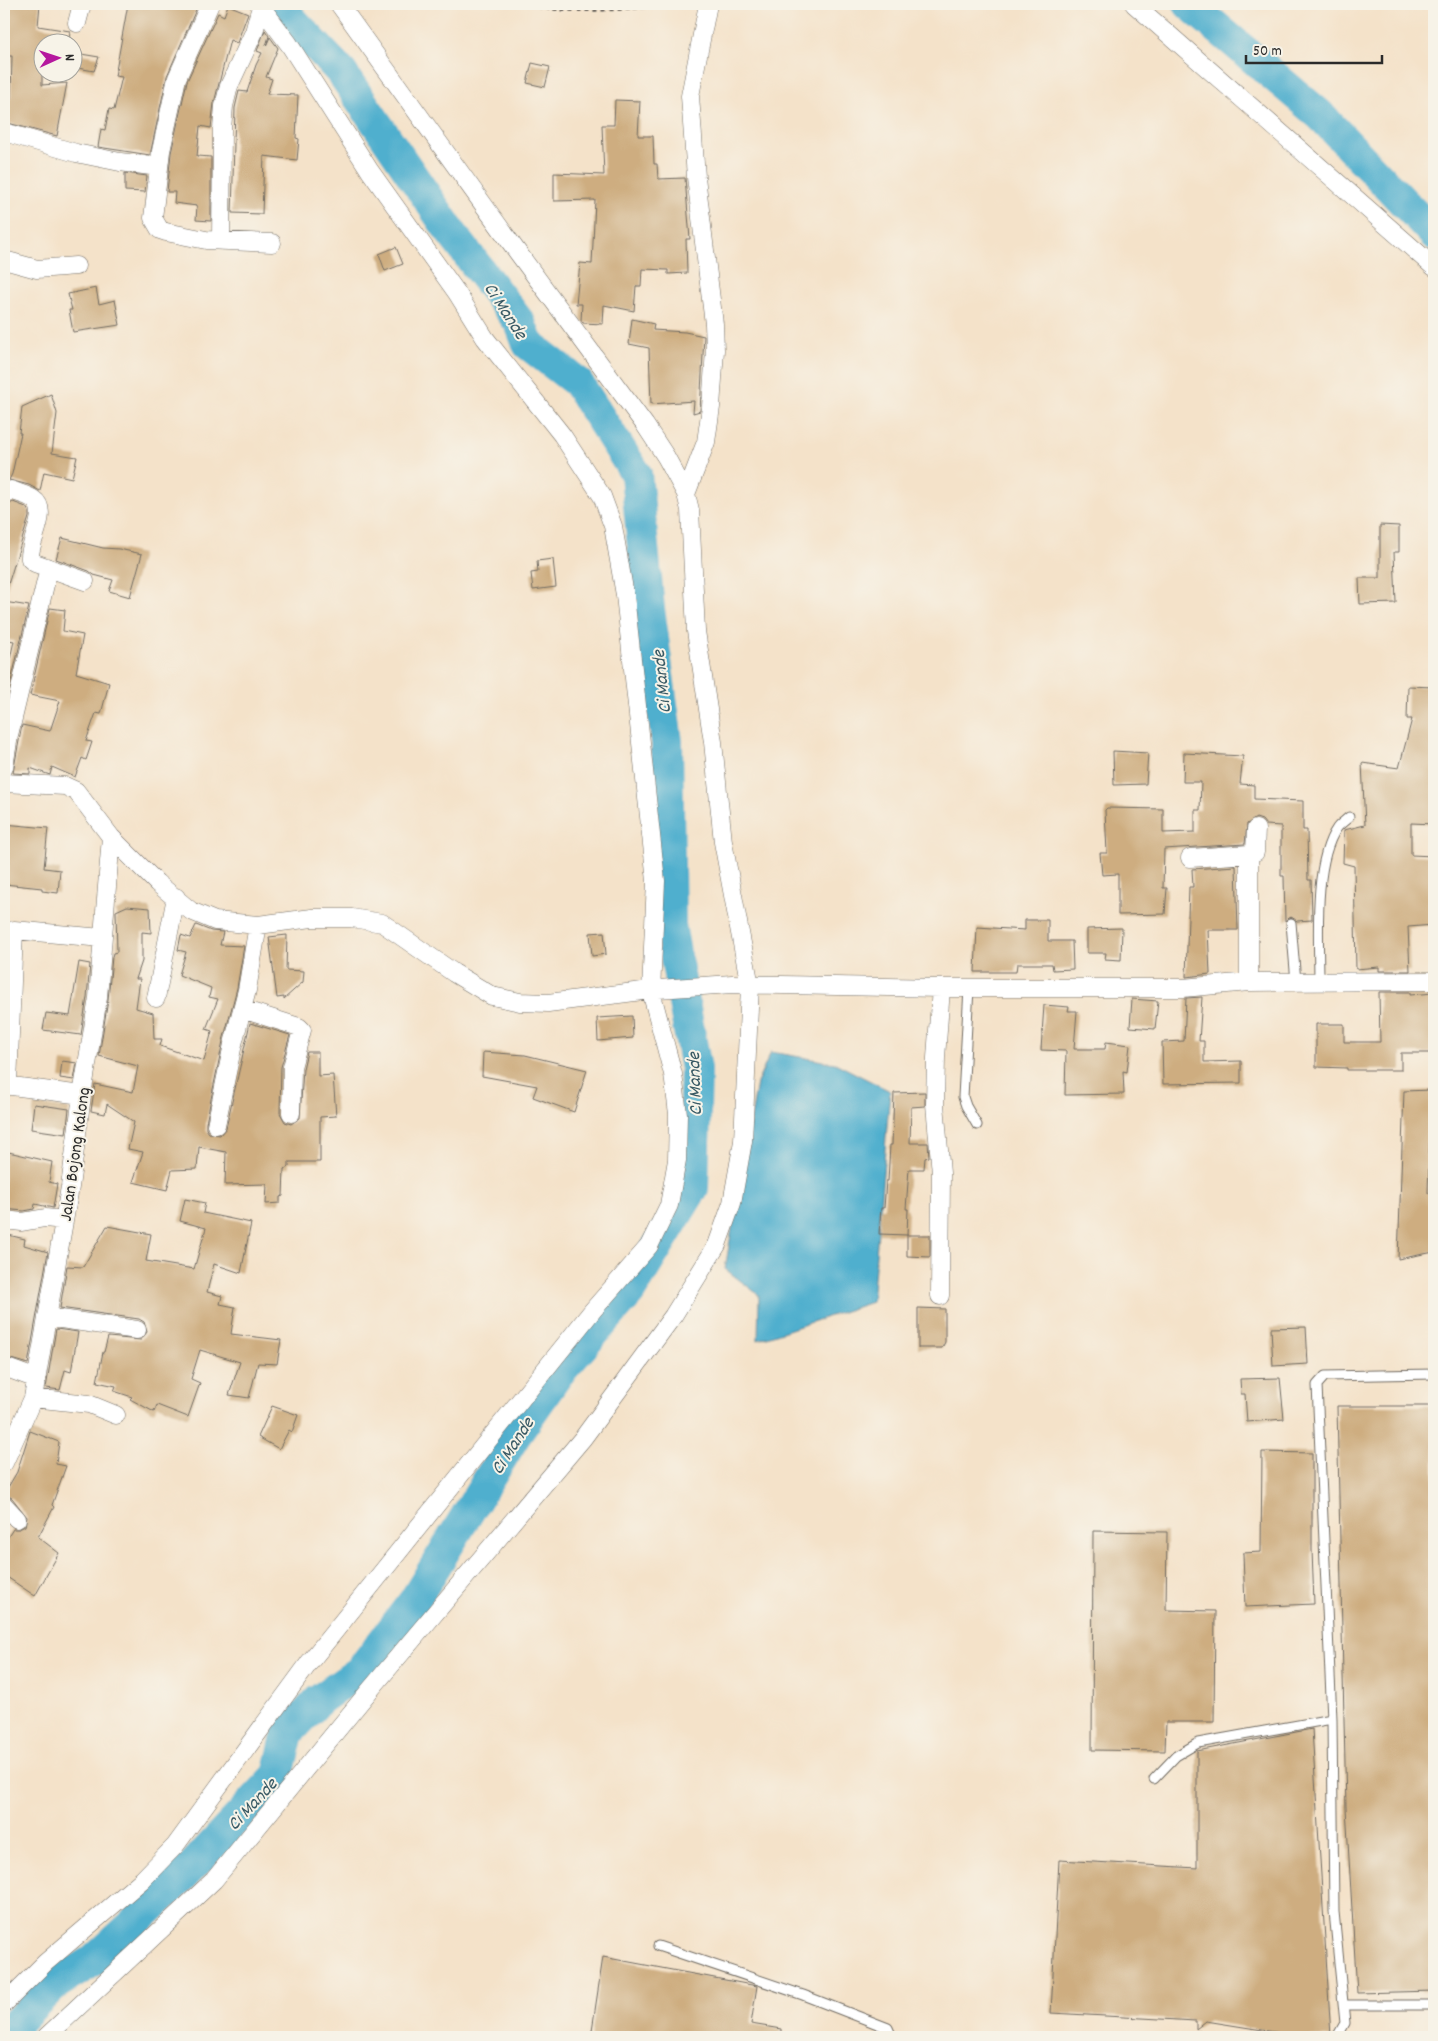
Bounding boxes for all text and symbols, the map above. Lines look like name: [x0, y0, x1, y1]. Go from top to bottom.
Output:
north arrow: [32, 32, 82, 82]
scale bar: [1246, 32, 1382, 64]
text: 50 m: [1253, 41, 1282, 63]
text: N: [59, 53, 79, 61]
water label: Ci Mande: [476, 278, 534, 347]
water label: Ci Mande: [647, 647, 680, 715]
water label: Ci Mande: [682, 1050, 711, 1116]
street label: Jalan Bojong Kalong: [55, 1086, 98, 1223]
water label: Ci Mande: [485, 1412, 543, 1481]
water label: Ci Mande: [222, 1772, 286, 1838]

